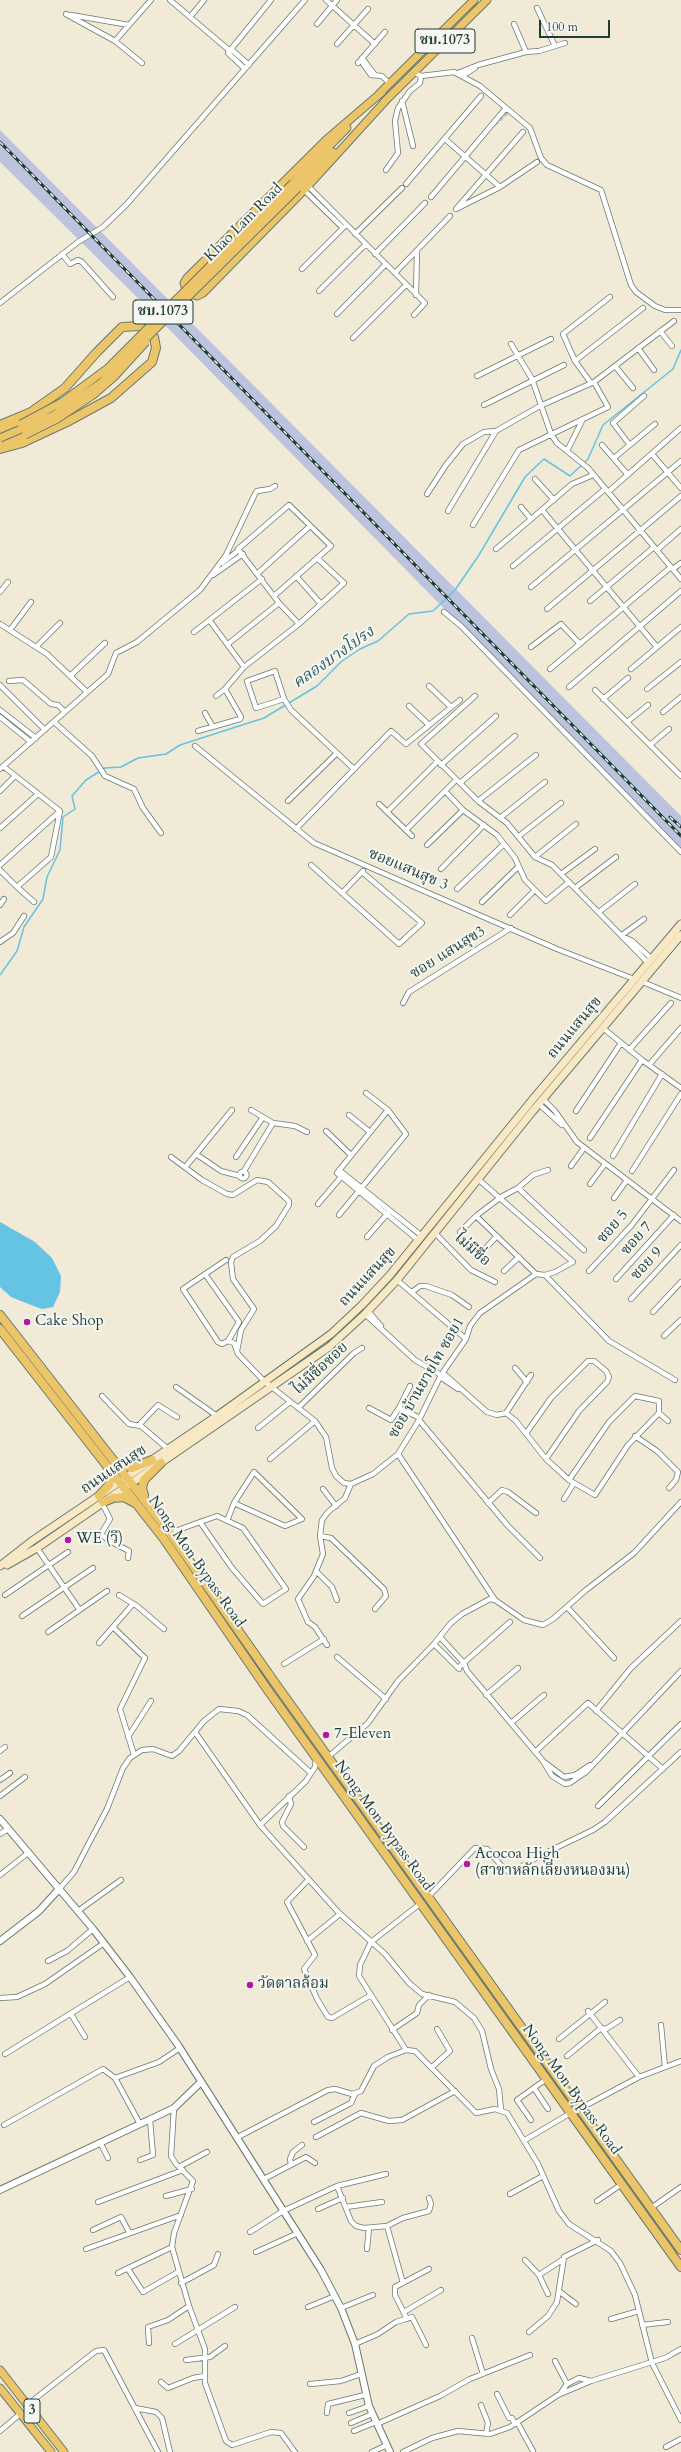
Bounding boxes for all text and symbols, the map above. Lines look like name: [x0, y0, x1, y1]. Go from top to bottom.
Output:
scale bar: [541, 12, 612, 38]
text: 100 m: [546, 19, 578, 35]
road number: ชบ.1073: [415, 29, 475, 53]
street label: Khao Lam Road: [201, 180, 287, 266]
road number: ชบ.1073: [133, 300, 193, 324]
water label: คลองบางโปรง: [290, 623, 378, 693]
street label: ซอยแสนสุข 3: [365, 845, 451, 895]
street label: ซอย แสนสุข3: [407, 923, 489, 983]
street label: ถนนแสนสุข: [544, 993, 606, 1063]
street label: ซอย 5: [594, 1207, 632, 1247]
street label: ซอย 7: [617, 1219, 657, 1259]
street label: ไม่มีชื่อ: [450, 1229, 494, 1271]
street label: ถนนแสนสุข: [336, 1243, 400, 1311]
street label: ซอย 9: [627, 1244, 667, 1284]
place label: Cake Shop: [35, 1313, 104, 1331]
street label: ซอย บ้านยายโท ซอย1: [385, 1314, 469, 1442]
marker: Cake Shop: [22, 1317, 32, 1327]
street label: ไม่มีชื่อซอย: [290, 1339, 352, 1399]
street label: ถนนแสนสุข: [78, 1441, 150, 1499]
street label: Nong Mon Bypass Road: [144, 1493, 248, 1631]
place label: WE (วี): [76, 1531, 123, 1549]
marker: WE (วี): [63, 1535, 73, 1545]
place label: 7-Eleven: [334, 1726, 391, 1744]
marker: 7-Eleven: [321, 1730, 331, 1740]
street label: Nong Mon Bypass Road: [330, 1757, 436, 1895]
place label: Acocoa High (สาขาหลักเลี่ยงหนองมน): [475, 1846, 630, 1881]
marker: Acocoa High (สาขาหลักเลี่ยงหนองมน): [462, 1859, 472, 1869]
place label: วัดตาลล้อม: [258, 1976, 329, 1994]
marker: วัดตาลล้อม: [245, 1980, 255, 1990]
street label: Nong Mon Bypass Road: [518, 2021, 624, 2159]
road number: 3: [24, 2399, 40, 2423]

